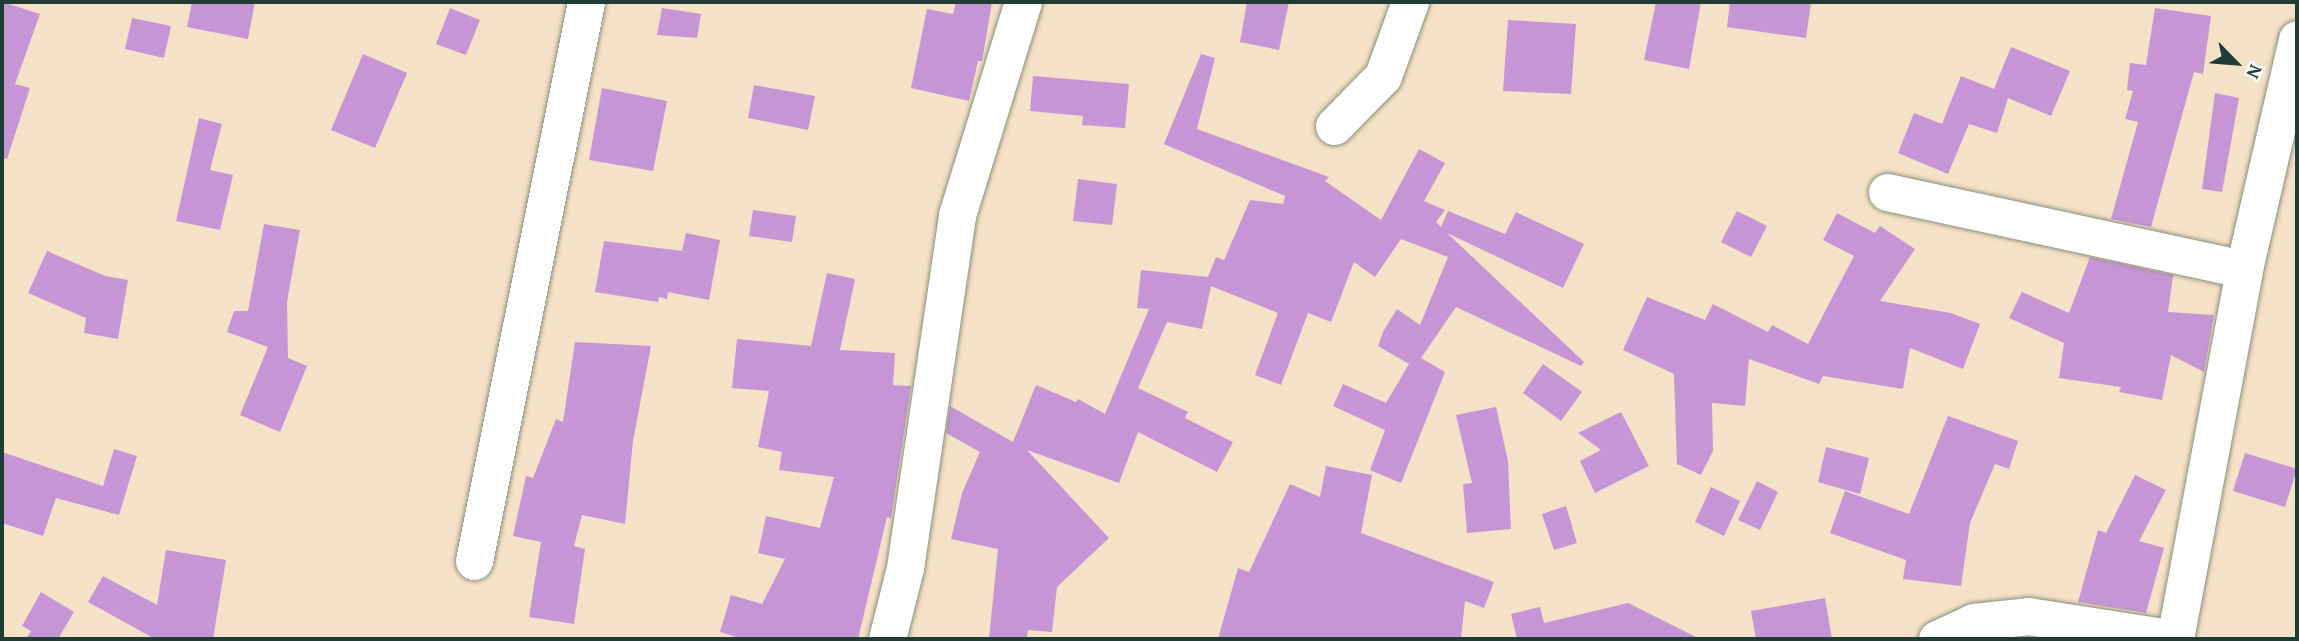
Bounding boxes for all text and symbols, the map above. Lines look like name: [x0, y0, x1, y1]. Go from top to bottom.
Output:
north arrow: [2201, 28, 2271, 98]
text: N: [2240, 60, 2270, 84]

